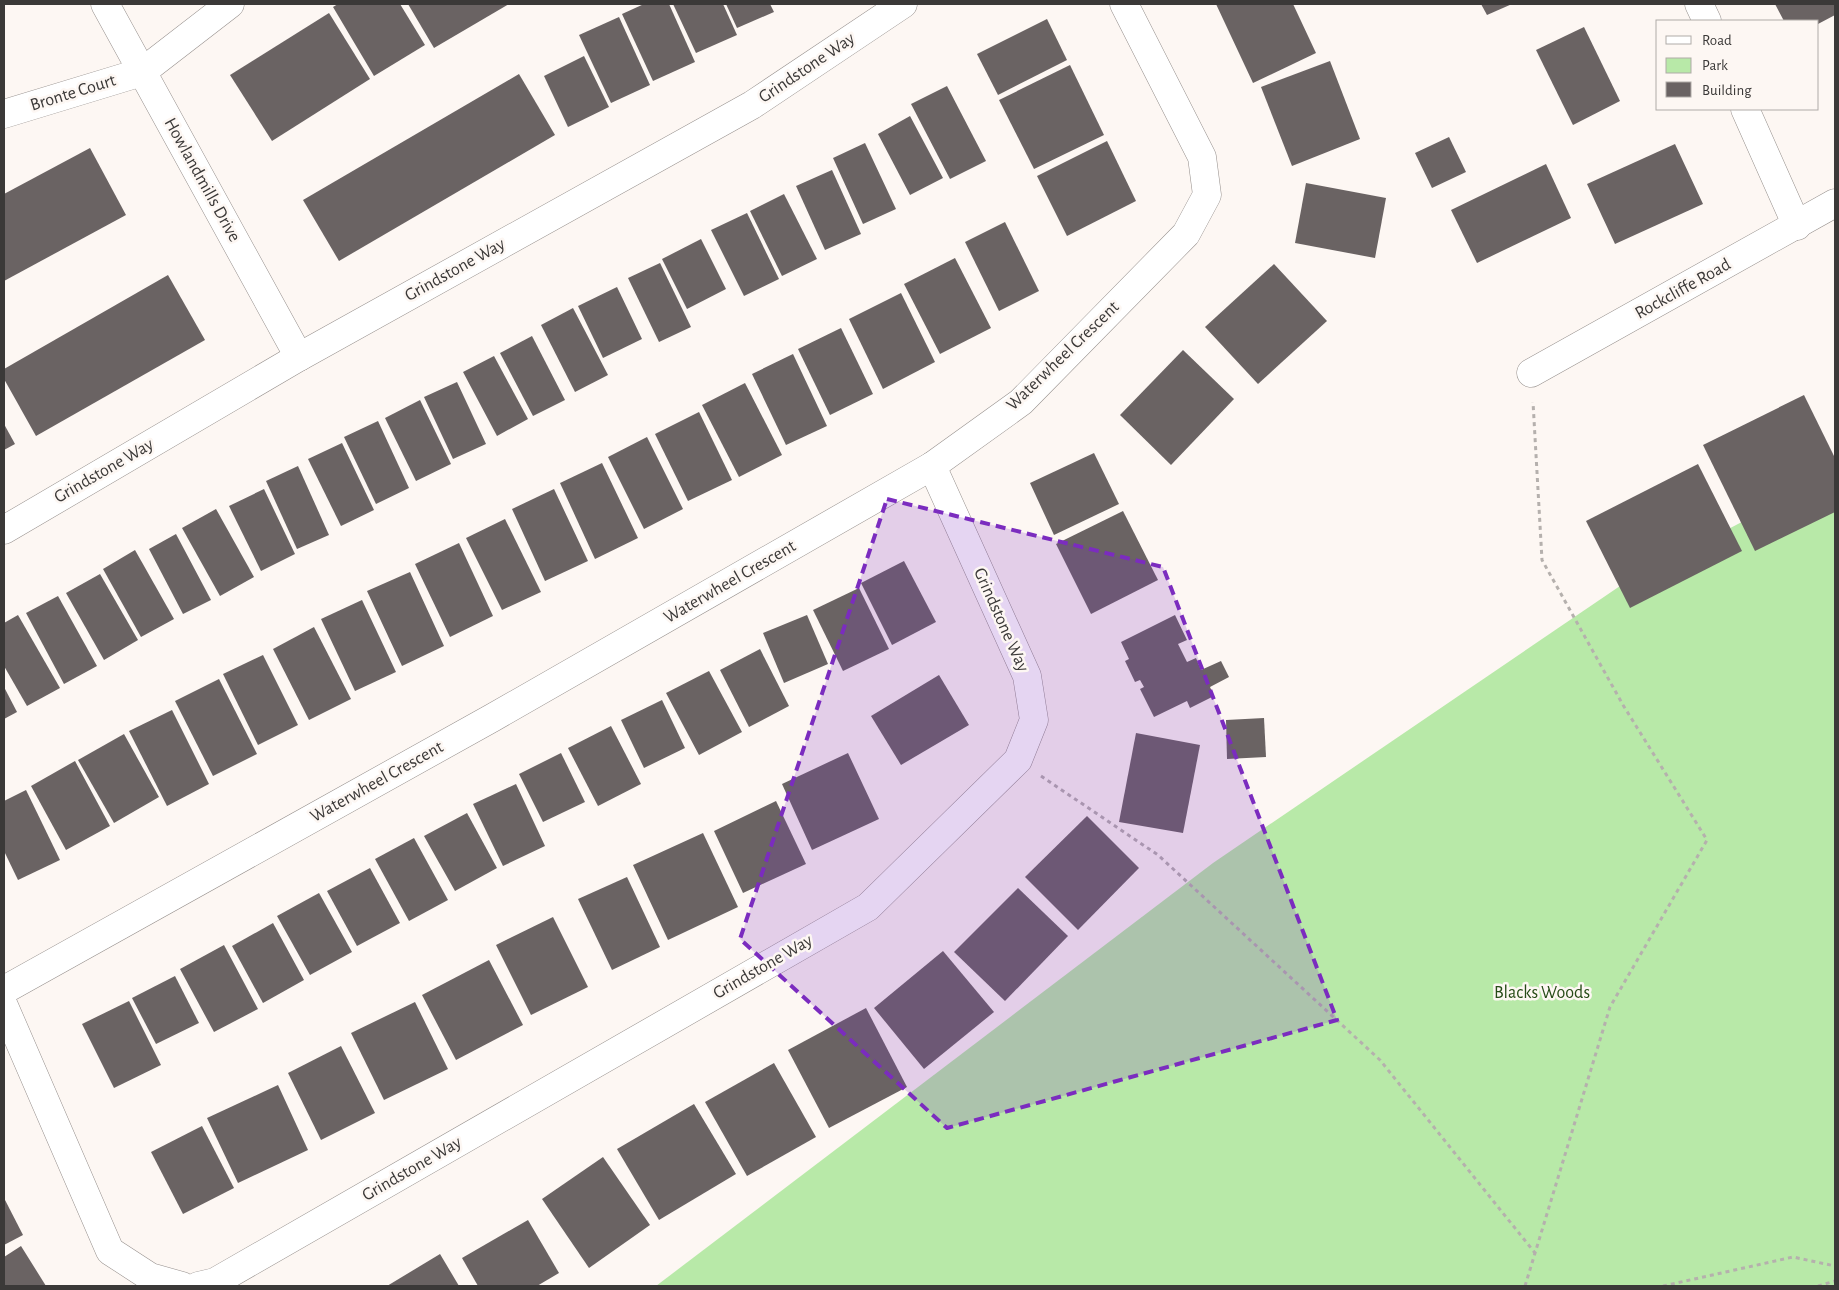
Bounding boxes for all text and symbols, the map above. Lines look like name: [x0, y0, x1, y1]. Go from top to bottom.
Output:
legend: [1656, 20, 1819, 110]
street label: Grindstone Way: [756, 29, 858, 107]
text: Road: [1702, 33, 1732, 48]
text: Park: [1702, 58, 1728, 73]
street label: Bronte Court: [28, 71, 118, 115]
text: Building: [1702, 83, 1752, 98]
street label: Howlandmills Drive: [161, 115, 243, 245]
street label: Grindstone Way: [402, 235, 508, 305]
street label: Rockcliffe Road: [1632, 255, 1734, 323]
street label: Waterwheel Crescent: [1003, 298, 1123, 414]
street label: Grindstone Way: [51, 435, 157, 507]
street label: Waterwheel Crescent: [661, 537, 799, 627]
street label: Grindstone Way: [970, 565, 1032, 675]
street label: Waterwheel Crescent: [308, 738, 447, 826]
street label: Grindstone Way: [710, 931, 816, 1003]
park label: Blacks Woods: [1494, 984, 1590, 1002]
street label: Grindstone Way: [359, 1133, 465, 1205]

